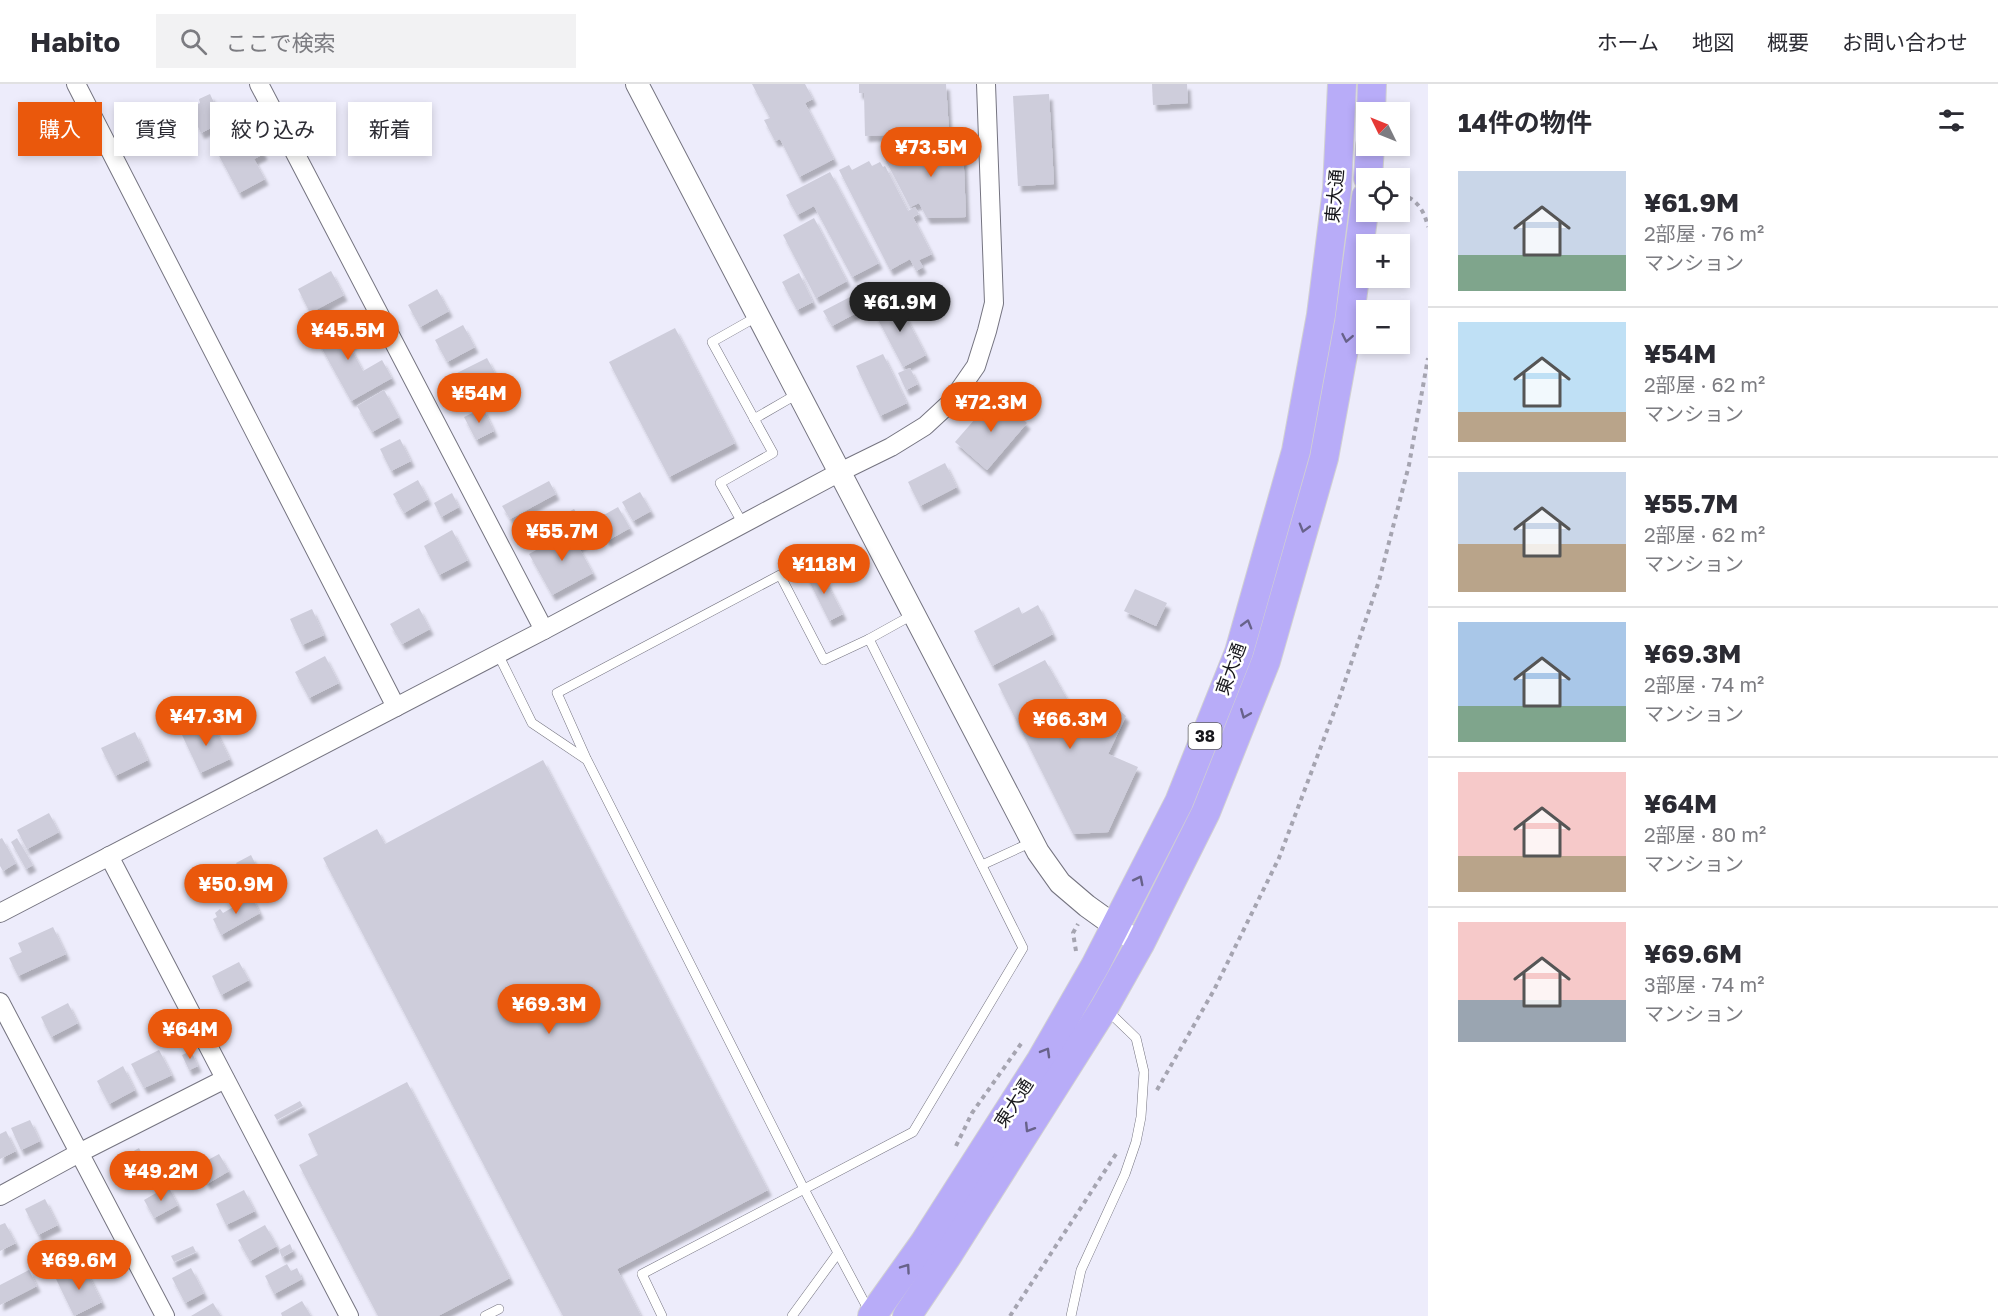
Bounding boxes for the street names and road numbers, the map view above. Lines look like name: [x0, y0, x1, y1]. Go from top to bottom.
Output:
street label: 東大通: [1321, 168, 1347, 224]
street label: 東大通: [1210, 640, 1250, 698]
road number: 38: [1188, 723, 1222, 749]
street label: 東大通: [989, 1074, 1037, 1131]

